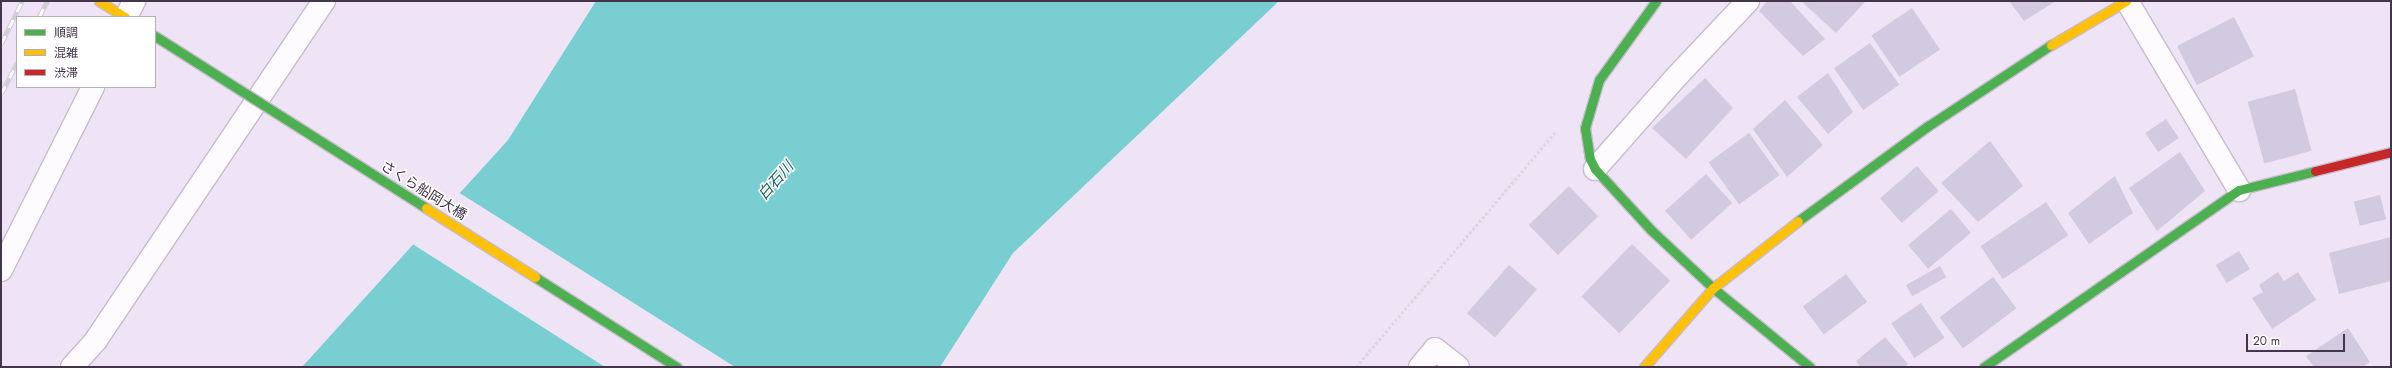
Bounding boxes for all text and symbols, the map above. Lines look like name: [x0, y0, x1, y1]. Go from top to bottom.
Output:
legend: [16, 16, 156, 88]
text: 順調: [54, 24, 78, 42]
text: 混雑: [54, 44, 78, 62]
text: 渋滞: [54, 64, 78, 82]
street label: さくら船岡大橋: [378, 157, 470, 223]
water label: 白石川: [754, 158, 798, 204]
scale bar: [2248, 326, 2347, 352]
text: 20 m: [2253, 332, 2280, 350]

